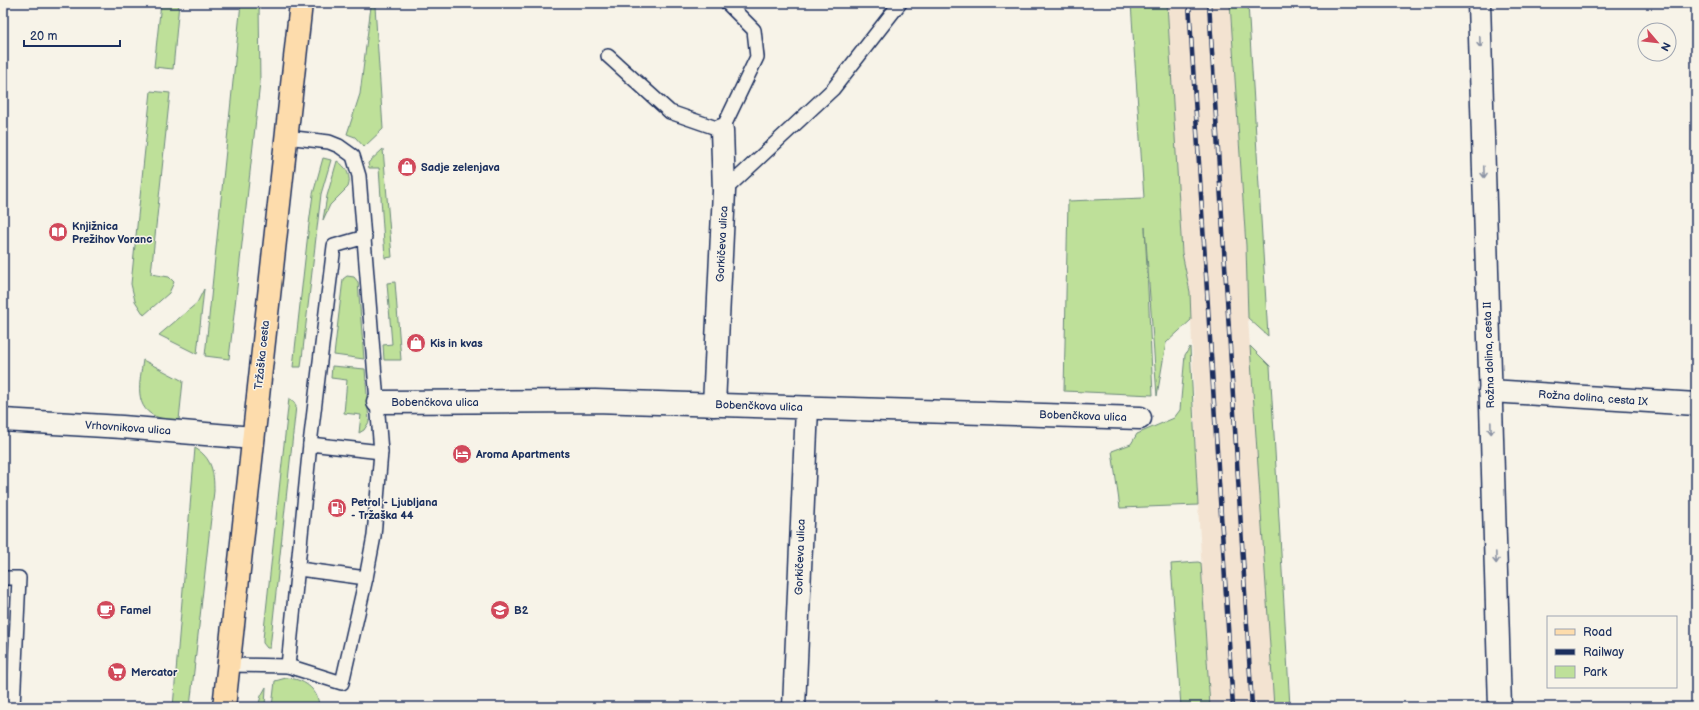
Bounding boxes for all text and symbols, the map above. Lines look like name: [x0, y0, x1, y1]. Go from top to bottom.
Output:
scale bar: [24, 22, 120, 48]
north arrow: [1637, 22, 1677, 62]
text: 20 m: [30, 29, 57, 44]
one-way arrow: [1476, 35, 1484, 48]
text: N: [1658, 40, 1673, 53]
shop icon: Sadje zelenjava: [396, 156, 418, 178]
place label: Sadje zelenjava: [421, 161, 500, 174]
one-way arrow: [1480, 165, 1488, 178]
street label: Gorkičeva ulica: [714, 206, 730, 282]
place label: Knjižnica Prežihov Voranc: [72, 220, 152, 246]
library icon: Knjižnica Prežihov Voranc: [47, 221, 69, 243]
street label: Rožna dolina, cesta II: [1481, 301, 1497, 409]
street label: Tržaška cesta: [252, 320, 272, 390]
shop icon: Kis in kvas: [405, 332, 427, 354]
place label: Kis in kvas: [430, 337, 483, 350]
street label: Rožna dolina, cesta IX: [1538, 388, 1649, 408]
street label: Bobenčkova ulica: [391, 396, 479, 409]
street label: Bobenčkova ulica: [715, 398, 803, 414]
street label: Bobenčkova ulica: [1039, 408, 1127, 424]
street label: Vrhovnikova ulica: [85, 419, 171, 437]
one-way arrow: [1487, 421, 1495, 434]
hotel icon: Aroma Apartments: [451, 443, 473, 465]
place label: Aroma Apartments: [475, 448, 571, 461]
place label: Petrol - Ljubljana - Tržaška 44: [351, 496, 438, 522]
fuel station icon: Petrol - Ljubljana - Tržaška 44: [326, 497, 348, 519]
street label: Gorkičeva ulica: [792, 519, 808, 595]
one-way arrow: [1492, 551, 1500, 564]
cafe icon: Famel: [95, 599, 117, 621]
school or university icon: B2: [489, 599, 511, 621]
place label: Famel: [120, 604, 151, 617]
place label: B2: [514, 604, 529, 617]
legend: [1547, 616, 1677, 688]
text: Road: [1583, 625, 1612, 640]
text: Railway: [1583, 645, 1625, 660]
supermarket icon: Mercator: [106, 661, 128, 683]
text: Park: [1583, 665, 1607, 680]
place label: Mercator: [131, 666, 178, 679]

